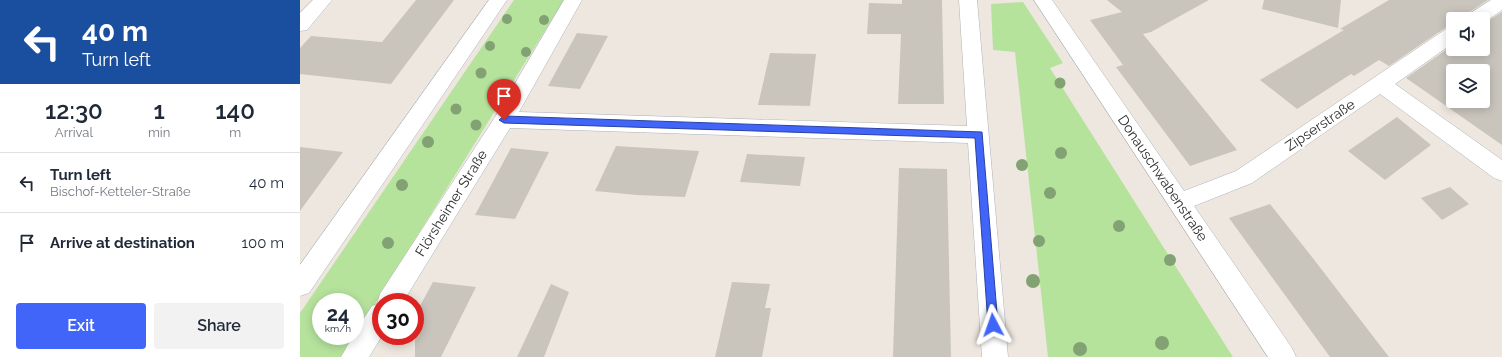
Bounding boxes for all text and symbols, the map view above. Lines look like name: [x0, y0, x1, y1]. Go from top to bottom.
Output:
map controls: [1446, 12, 1490, 108]
button: sound: [1446, 12, 1490, 56]
text: 40 m: [82, 15, 148, 48]
icon: left: [16, 16, 68, 68]
text: Turn left: [82, 49, 151, 70]
button: layers: [1446, 64, 1490, 108]
pin: [487, 79, 521, 120]
icon: arrive: [493, 85, 515, 107]
text: 12:30: [45, 96, 103, 125]
text: 1: [153, 96, 165, 125]
text: 140: [215, 96, 255, 125]
street label: Zipserstraße: [1282, 96, 1358, 154]
street label: Donauschwabenstraße: [1115, 112, 1211, 244]
text: Arrival: [55, 125, 93, 140]
text: min: [148, 125, 170, 140]
text: m: [229, 125, 241, 140]
street label: Flörsheimer Straße: [412, 147, 490, 259]
text: Turn left: [50, 166, 111, 184]
icon: left: [16, 172, 38, 194]
text: 40 m: [249, 174, 284, 192]
text: Bischof-Ketteler-Straße: [50, 184, 191, 199]
icon: arrive: [16, 232, 38, 254]
text: Arrive at destination: [50, 234, 195, 252]
text: 100 m: [242, 234, 284, 252]
speed limit sign: 30: [372, 293, 424, 345]
text: 24: [327, 302, 349, 326]
button: Exit: [16, 303, 146, 349]
button: Share: [154, 303, 284, 349]
position arrow: [972, 304, 1014, 346]
text: km/h: [325, 323, 351, 334]

